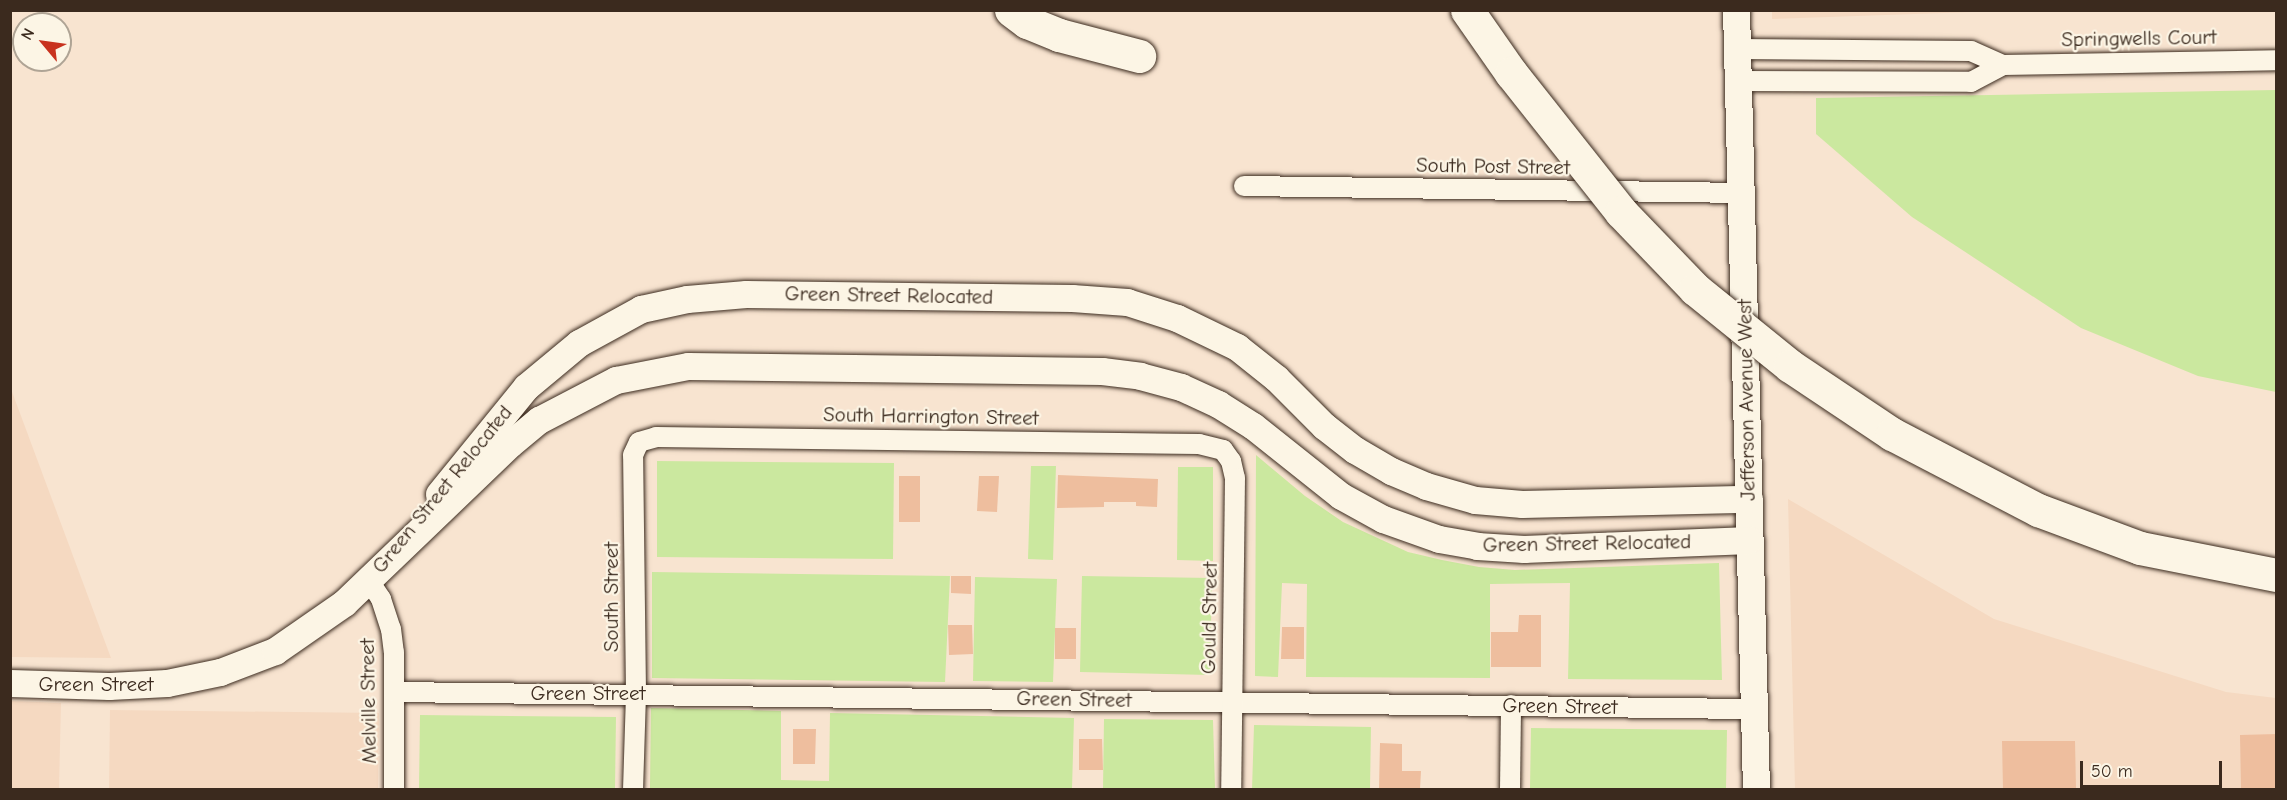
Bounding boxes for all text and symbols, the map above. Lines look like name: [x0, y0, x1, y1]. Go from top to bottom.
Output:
north arrow: [12, 12, 72, 72]
street label: Springwells Court: [2061, 24, 2217, 52]
text: N: [18, 25, 38, 43]
street label: South Post Street: [1416, 152, 1570, 180]
street label: Green Street Relocated: [784, 281, 994, 309]
street label: Jefferson Avenue West: [1732, 299, 1760, 501]
street label: Green Street Relocated: [367, 400, 517, 578]
street label: South Harrington Street: [823, 402, 1039, 430]
street label: Green Street Relocated: [1482, 529, 1692, 557]
street label: South Street: [598, 542, 624, 652]
street label: Gould Street: [1195, 562, 1223, 674]
street label: Melville Street: [354, 638, 382, 764]
street label: Green Street: [38, 671, 154, 697]
street label: Green Street: [530, 680, 646, 706]
street label: Green Street: [1016, 685, 1132, 713]
street label: Green Street: [1502, 692, 1618, 720]
scale bar: [2083, 749, 2226, 787]
text: 50 m: [2091, 761, 2133, 782]

